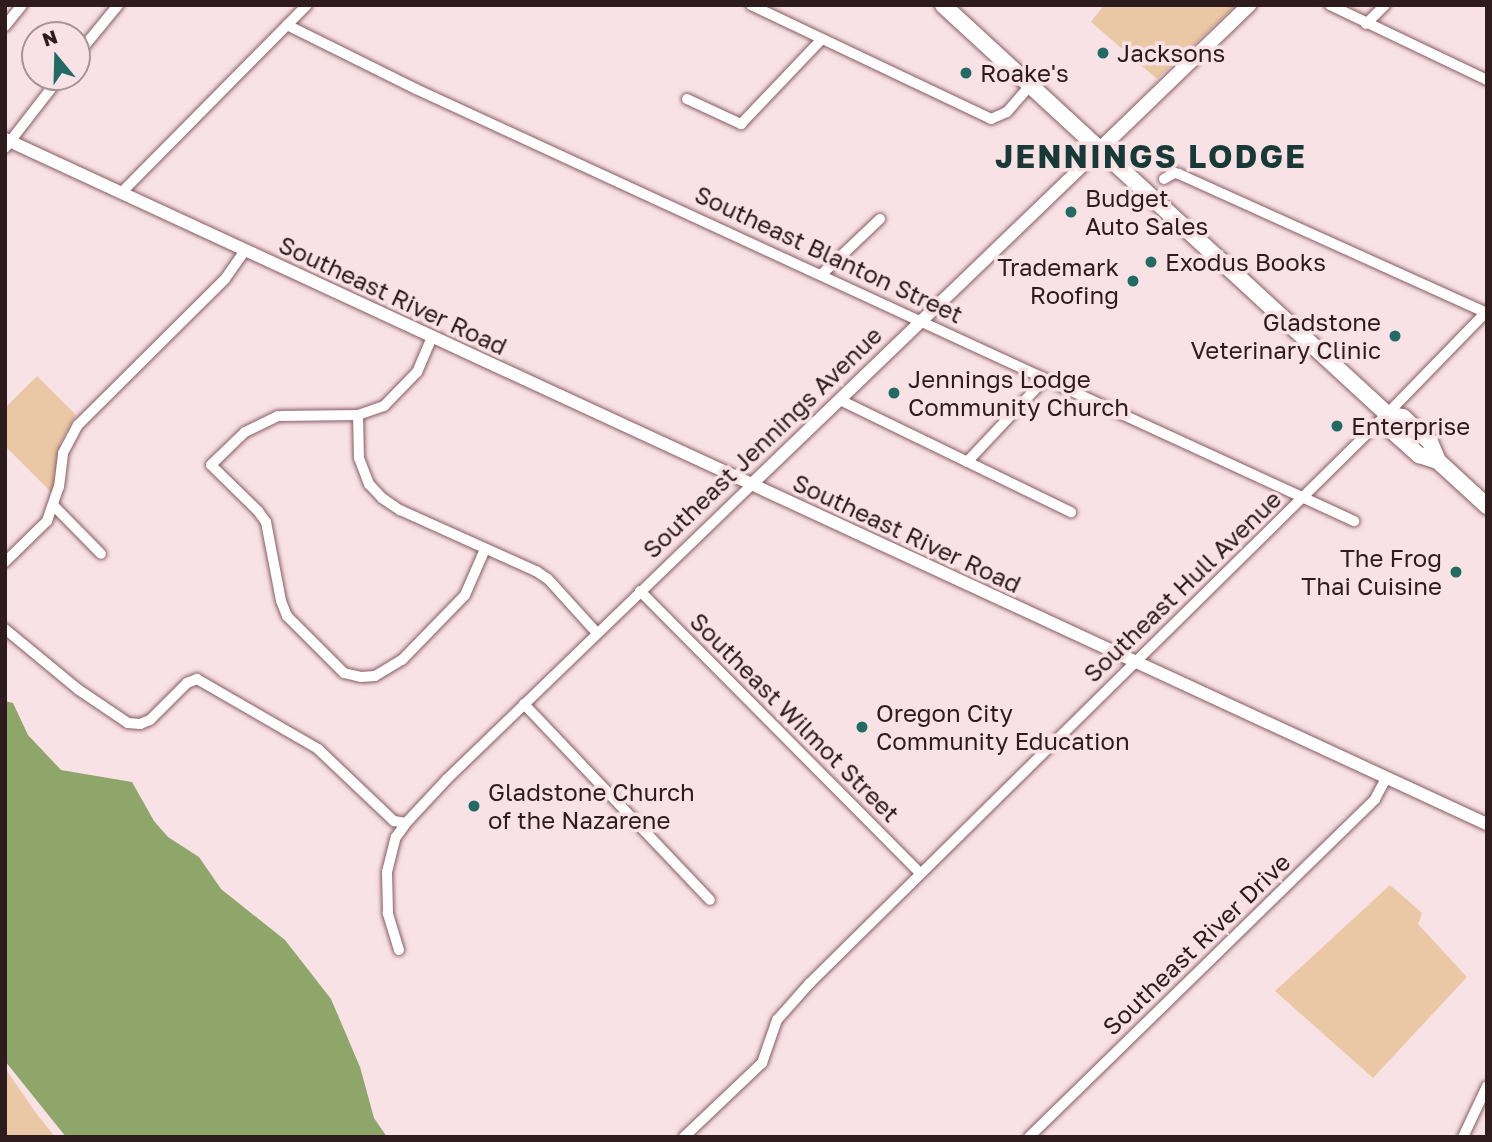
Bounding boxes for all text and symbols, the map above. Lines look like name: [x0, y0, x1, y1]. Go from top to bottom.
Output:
north arrow: [21, 21, 91, 91]
text: N: [39, 24, 60, 51]
place label: Jacksons: [1117, 39, 1225, 67]
marker: Jacksons: [1095, 45, 1111, 61]
place label: Roake's: [980, 59, 1069, 87]
marker: Roake's: [958, 65, 974, 81]
district label: JENNINGS LODGE: [997, 137, 1305, 175]
street label: Southeast Blanton Street: [691, 179, 967, 329]
place label: Budget Auto Sales: [1085, 184, 1208, 240]
marker: Budget Auto Sales: [1063, 204, 1079, 220]
street label: Southeast River Road: [274, 229, 512, 361]
place label: Exodus Books: [1165, 248, 1326, 276]
place label: Trademark Roofing: [997, 253, 1119, 309]
marker: Exodus Books: [1143, 254, 1159, 270]
marker: Trademark Roofing: [1125, 273, 1141, 289]
place label: Gladstone Veterinary Clinic: [1191, 308, 1381, 364]
street label: Southeast Jennings Avenue: [637, 320, 887, 564]
marker: Gladstone Veterinary Clinic: [1387, 328, 1403, 344]
place label: Jennings Lodge Community Church: [908, 365, 1129, 421]
marker: Jennings Lodge Community Church: [886, 385, 902, 401]
place label: Enterprise: [1351, 412, 1470, 440]
marker: Enterprise: [1329, 418, 1345, 434]
street label: Southeast River Road: [788, 467, 1026, 599]
street label: Southeast Hull Avenue: [1077, 484, 1287, 688]
place label: The Frog Thai Cuisine: [1301, 544, 1442, 600]
marker: The Frog Thai Cuisine: [1448, 564, 1464, 580]
street label: Southeast Wilmot Street: [684, 606, 906, 828]
place label: Oregon City Community Education: [876, 699, 1130, 755]
marker: Oregon City Community Education: [854, 719, 870, 735]
place label: Gladstone Church of the Nazarene: [488, 778, 695, 834]
marker: Gladstone Church of the Nazarene: [466, 798, 482, 814]
street label: Southeast River Drive: [1096, 847, 1296, 1041]

